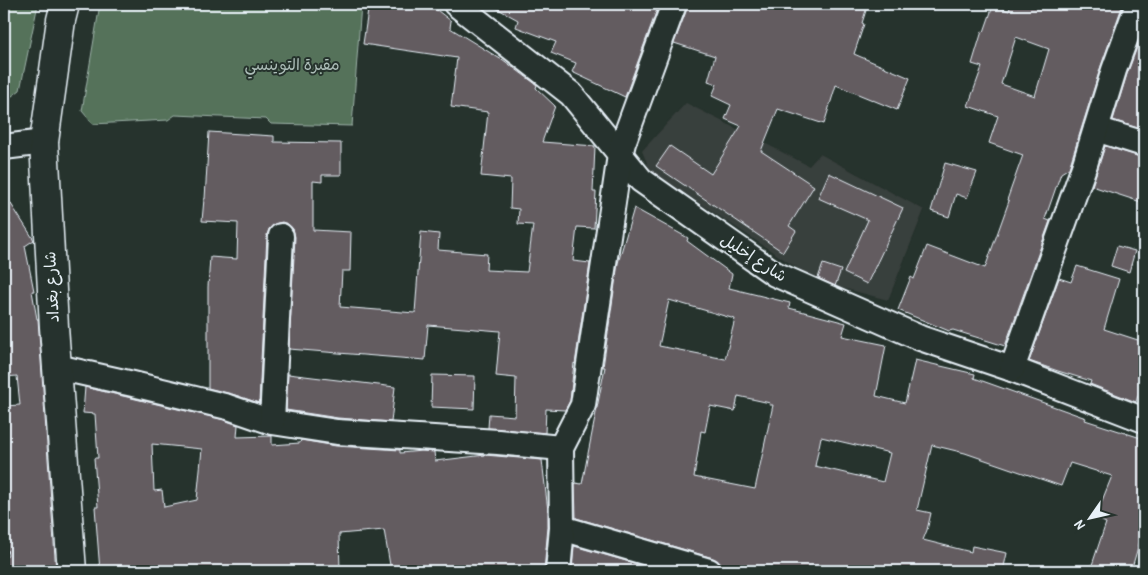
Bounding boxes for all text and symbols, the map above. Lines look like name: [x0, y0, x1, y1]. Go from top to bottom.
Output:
park label: مقبرة التوينسي: [244, 53, 340, 79]
street label: شارع إخليل: [716, 227, 791, 287]
street label: شارع بغداد: [38, 251, 65, 323]
north arrow: [1066, 492, 1116, 542]
text: N: [1069, 517, 1089, 534]

